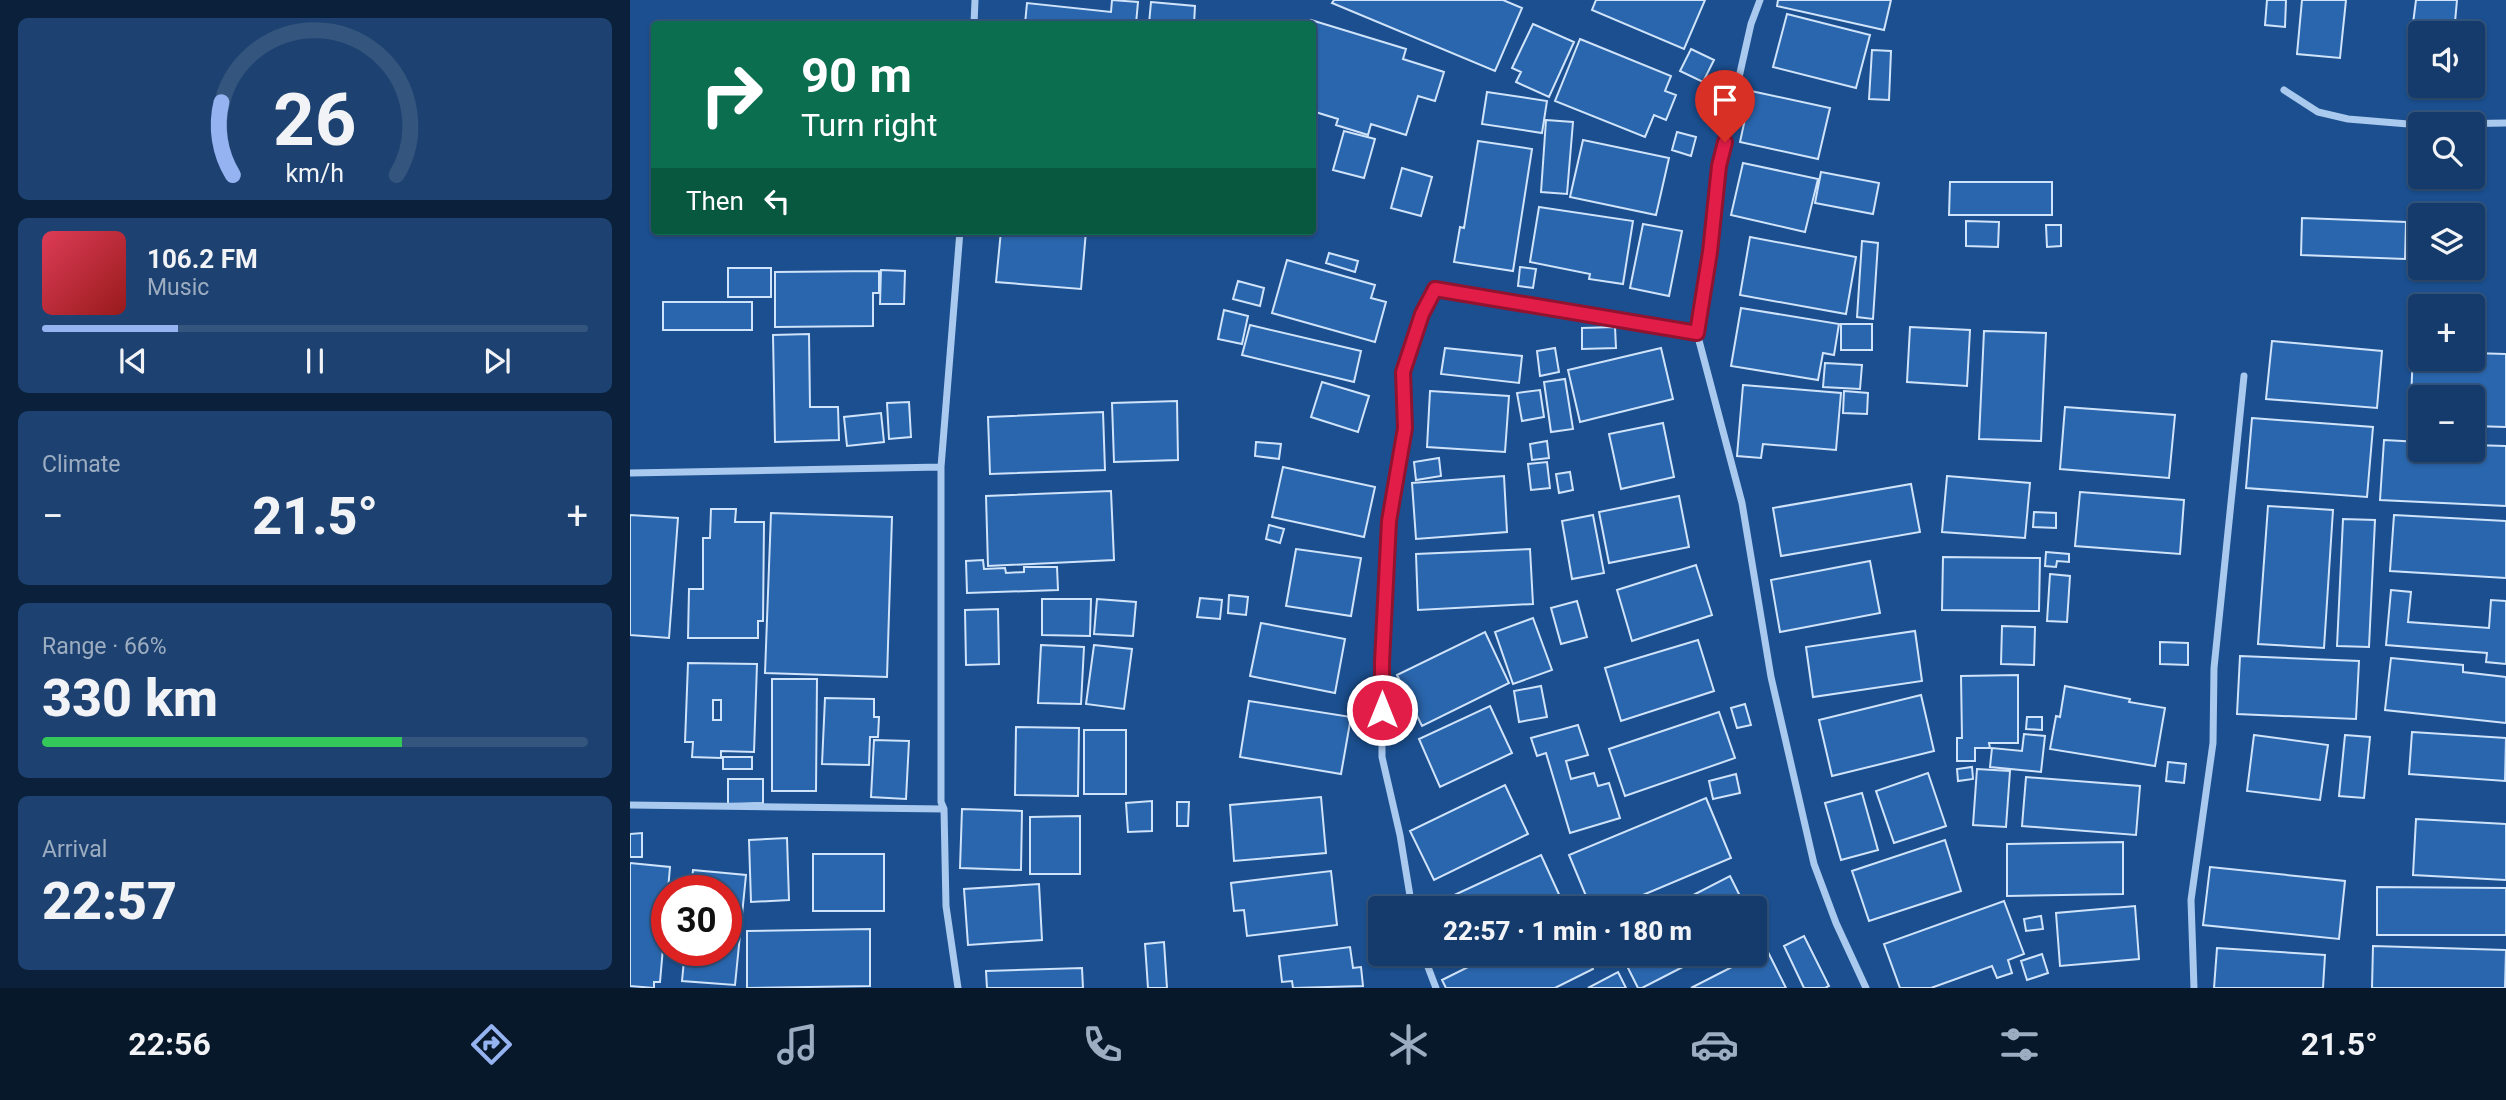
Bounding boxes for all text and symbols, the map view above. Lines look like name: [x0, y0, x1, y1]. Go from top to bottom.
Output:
map controls: [2408, 21, 2485, 462]
button: sound: [2408, 21, 2485, 98]
text: 90 m: [801, 47, 912, 104]
icon: right: [686, 49, 777, 140]
pin: [1695, 70, 1755, 142]
text: 26: [273, 77, 357, 163]
icon: arrive: [1706, 81, 1744, 119]
text: Turn right: [801, 106, 937, 144]
button: search: [2408, 112, 2485, 189]
text: km/h: [286, 159, 344, 188]
icon: left: [758, 182, 796, 220]
text: Then: [686, 186, 744, 216]
button: layers: [2408, 203, 2485, 280]
text: 106.2 FM: [147, 244, 258, 274]
text: Music: [147, 274, 209, 301]
button: +: [2408, 294, 2485, 371]
icon: previous: [114, 342, 152, 380]
icon: pause: [296, 342, 334, 380]
icon: next: [478, 342, 516, 380]
button: −: [2408, 385, 2485, 462]
text: Climate: [42, 451, 121, 478]
text: 21.5°: [252, 486, 378, 547]
text: −: [42, 494, 64, 538]
text: +: [566, 494, 588, 538]
text: Range · 66%: [42, 633, 167, 660]
text: 330 km: [42, 668, 218, 729]
position arrow: [1345, 673, 1419, 747]
text: Arrival: [42, 836, 107, 863]
text: 22:57: [42, 871, 177, 932]
speed limit sign: 30: [651, 875, 742, 966]
text: 22:57 · 1 min · 180 m: [1443, 916, 1692, 946]
icon: directions: [467, 1020, 516, 1069]
icon: music: [773, 1020, 822, 1069]
icon: phone: [1078, 1020, 1127, 1069]
icon: climate: [1384, 1020, 1433, 1069]
icon: car: [1690, 1020, 1739, 1069]
icon: filters: [1995, 1020, 2044, 1069]
text: 22:56: [128, 1025, 211, 1063]
text: 21.5°: [2301, 1025, 2378, 1063]

